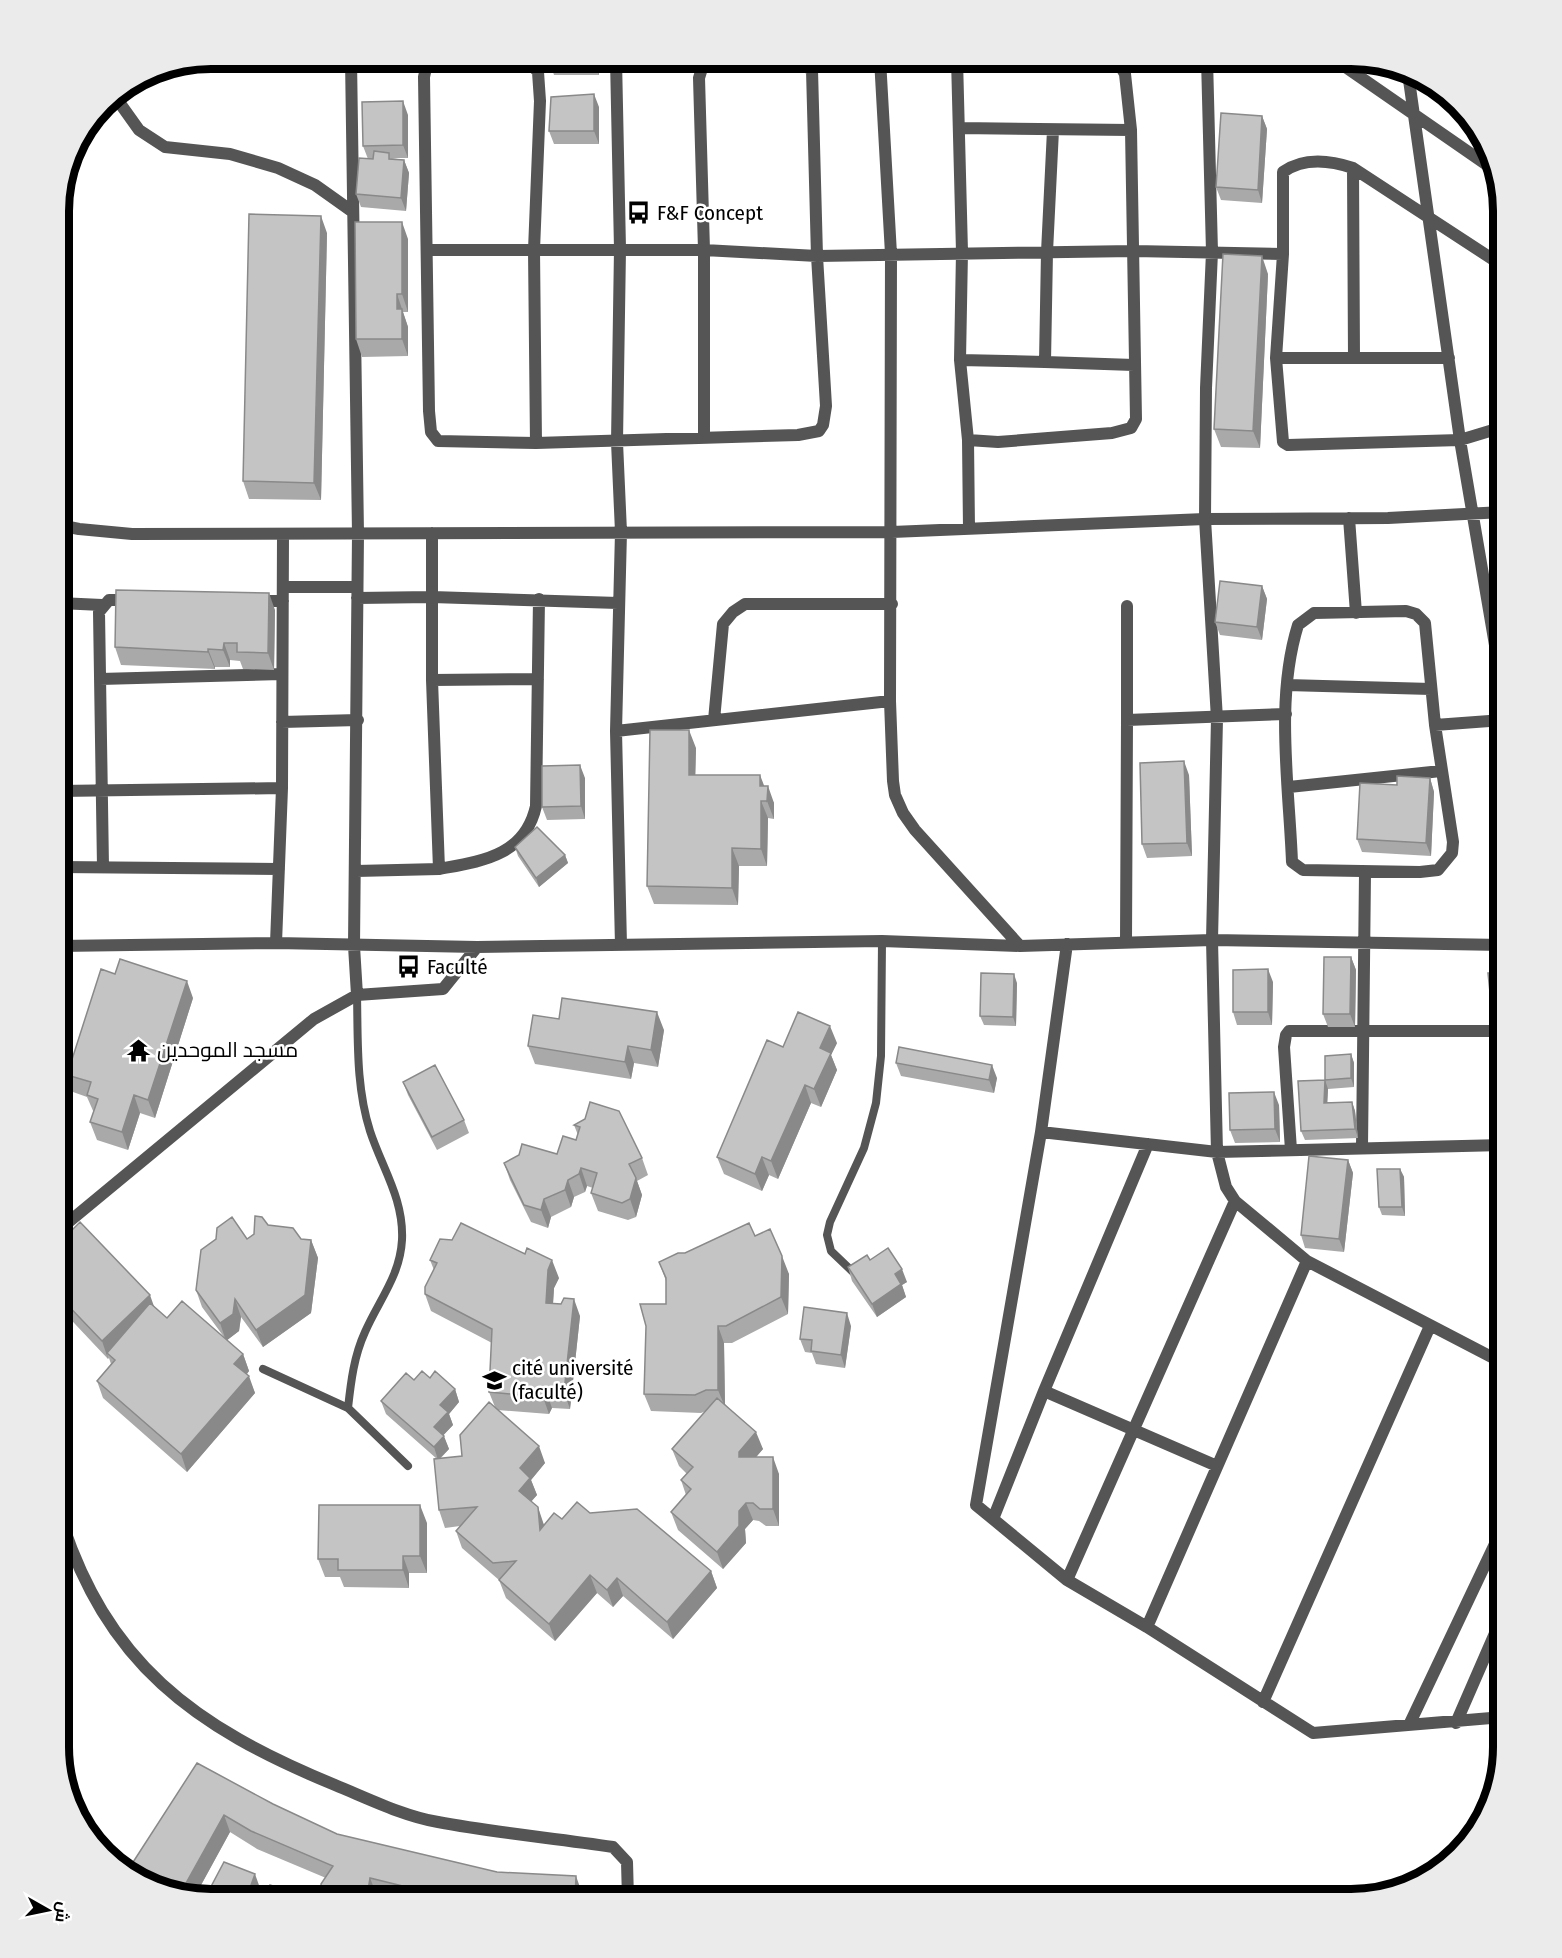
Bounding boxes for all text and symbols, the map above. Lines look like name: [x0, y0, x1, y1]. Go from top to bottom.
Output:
bus stop icon: F&F Concept: [626, 200, 652, 226]
place label: F&F Concept: [657, 200, 763, 226]
bus stop icon: Faculté: [396, 954, 422, 980]
place label: Faculté: [427, 954, 488, 980]
temple icon: مسجد الموحدين: [126, 1037, 152, 1063]
place label: مسجد الموحدين: [157, 1037, 298, 1063]
place label: cité université (faculté): [512, 1355, 633, 1405]
school or university icon: cité université (faculté): [481, 1367, 507, 1393]
north arrow: [18, 1880, 78, 1940]
text: ش: [51, 1901, 73, 1924]

